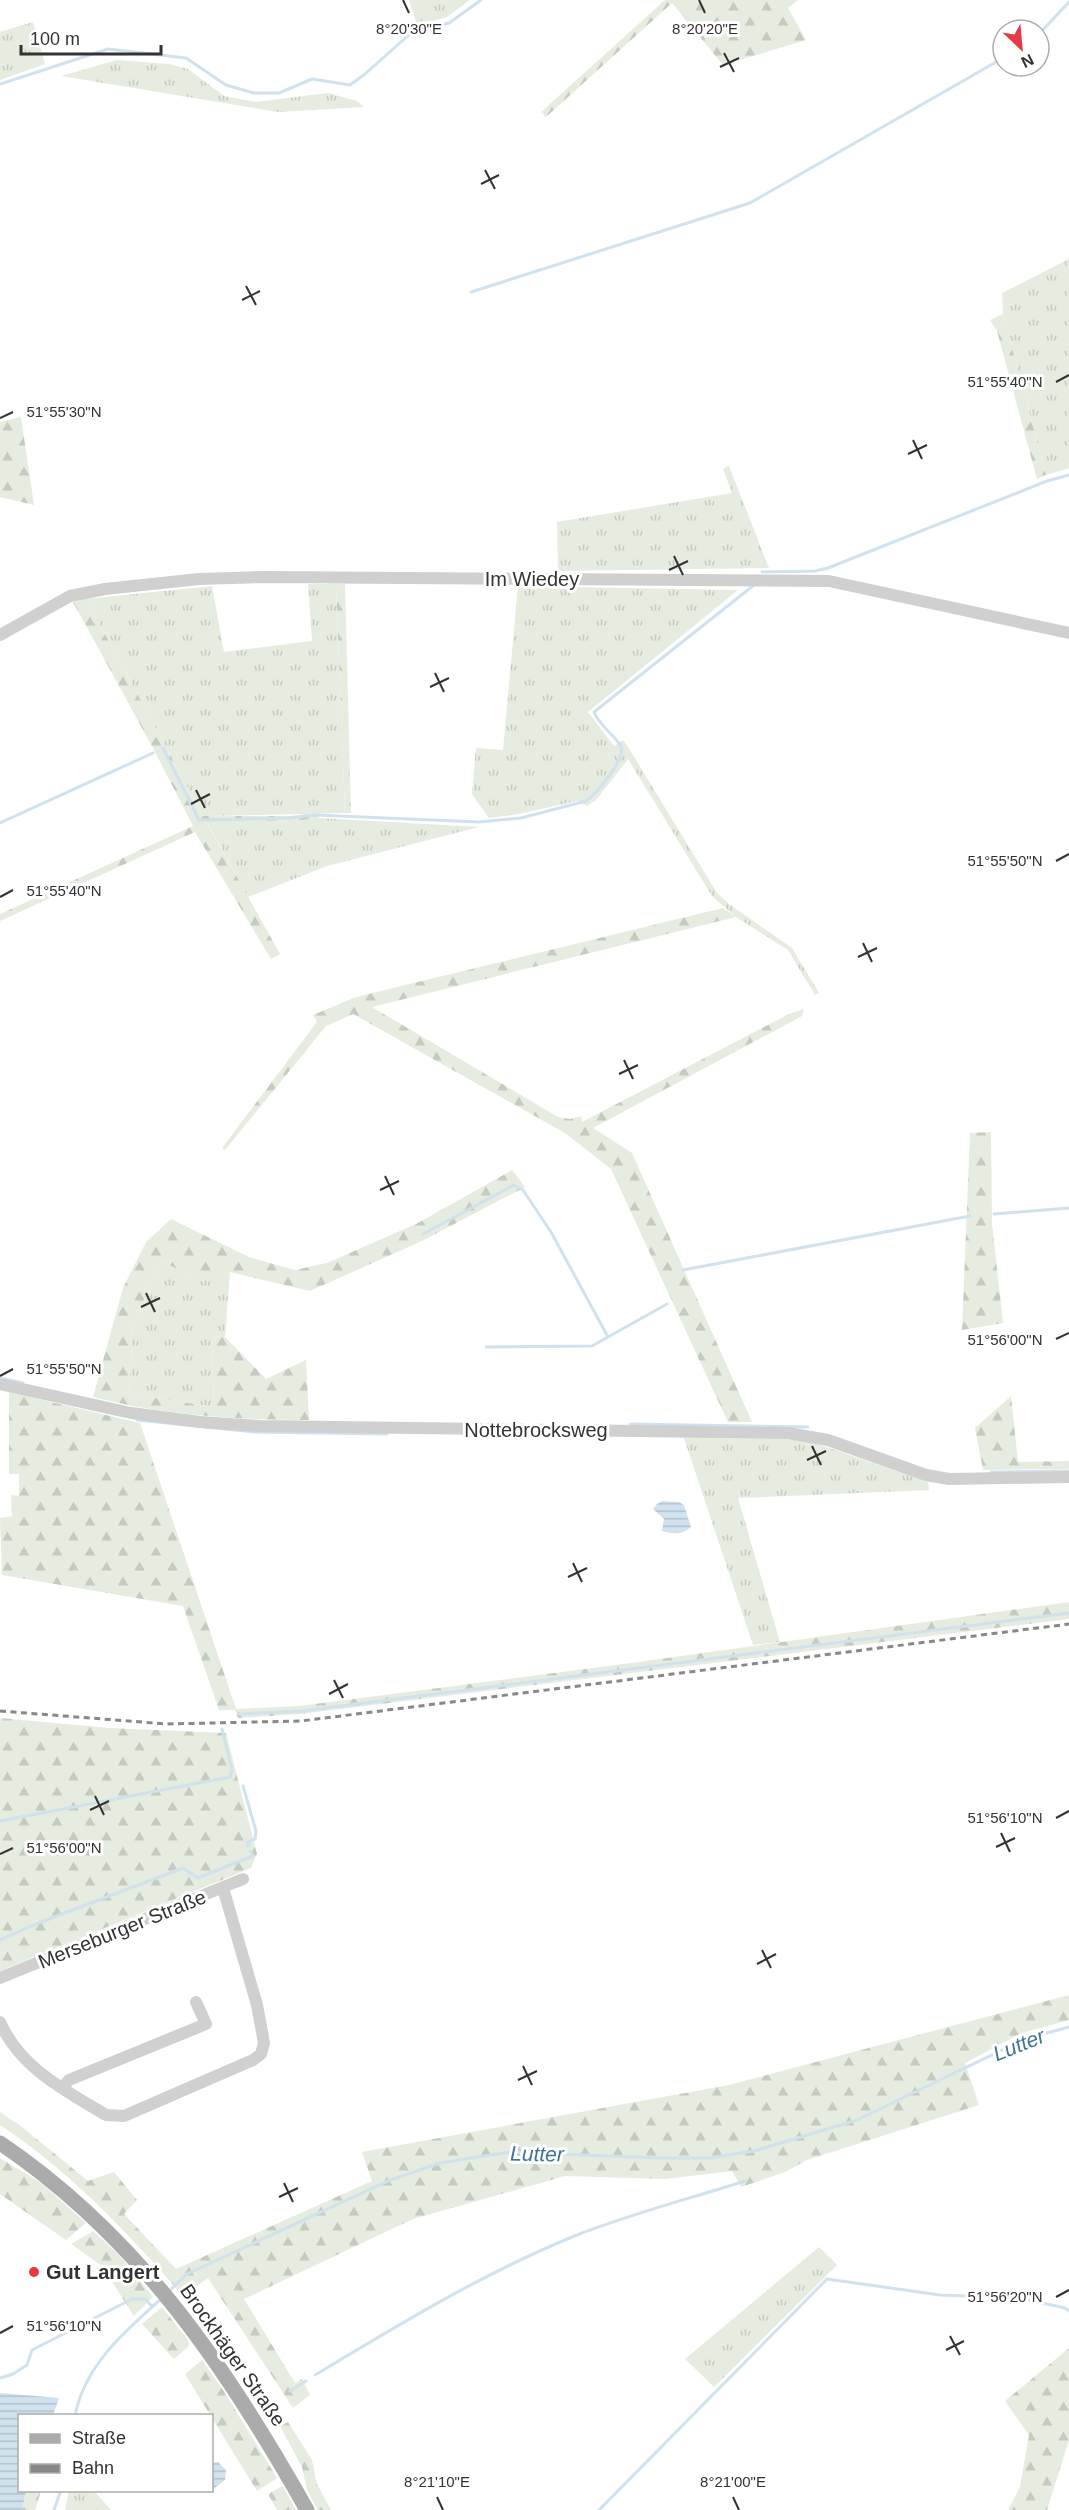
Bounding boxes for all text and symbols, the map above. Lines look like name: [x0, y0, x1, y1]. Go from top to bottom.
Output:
scale bar: [21, 18, 160, 56]
north arrow: [991, 18, 1051, 78]
text: 8°20'30"E: [376, 20, 442, 37]
text: 8°20'20"E: [672, 20, 738, 37]
text: 100 m: [30, 29, 80, 49]
text: N: [1018, 51, 1036, 71]
text: 51°55'40"N: [967, 373, 1043, 390]
text: 51°55'30"N: [26, 403, 102, 420]
street label: Im Wiedey: [485, 568, 579, 590]
text: 51°55'50"N: [967, 852, 1043, 869]
text: 51°55'40"N: [26, 882, 102, 899]
text: 51°56'00"N: [967, 1331, 1043, 1348]
text: 51°55'50"N: [26, 1360, 102, 1377]
street label: Nottebrocksweg: [464, 1419, 608, 1441]
text: 51°56'10"N: [967, 1809, 1043, 1826]
text: 51°56'00"N: [26, 1839, 102, 1856]
street label: Merseburger Straße: [35, 1885, 209, 1973]
water label: Lutter: [990, 2023, 1049, 2065]
water label: Lutter: [510, 2142, 565, 2165]
place label: Gut Langert: [46, 2261, 160, 2283]
marker: Gut Langert: [27, 2265, 41, 2279]
street label: Brockhäger Straße: [176, 2280, 290, 2430]
text: 51°56'20"N: [967, 2288, 1043, 2305]
text: 51°56'10"N: [26, 2317, 102, 2334]
legend: [18, 2414, 213, 2492]
text: Straße: [72, 2428, 126, 2448]
text: Bahn: [72, 2458, 114, 2478]
text: 8°21'10"E: [404, 2473, 470, 2490]
text: 8°21'00"E: [700, 2473, 766, 2490]

